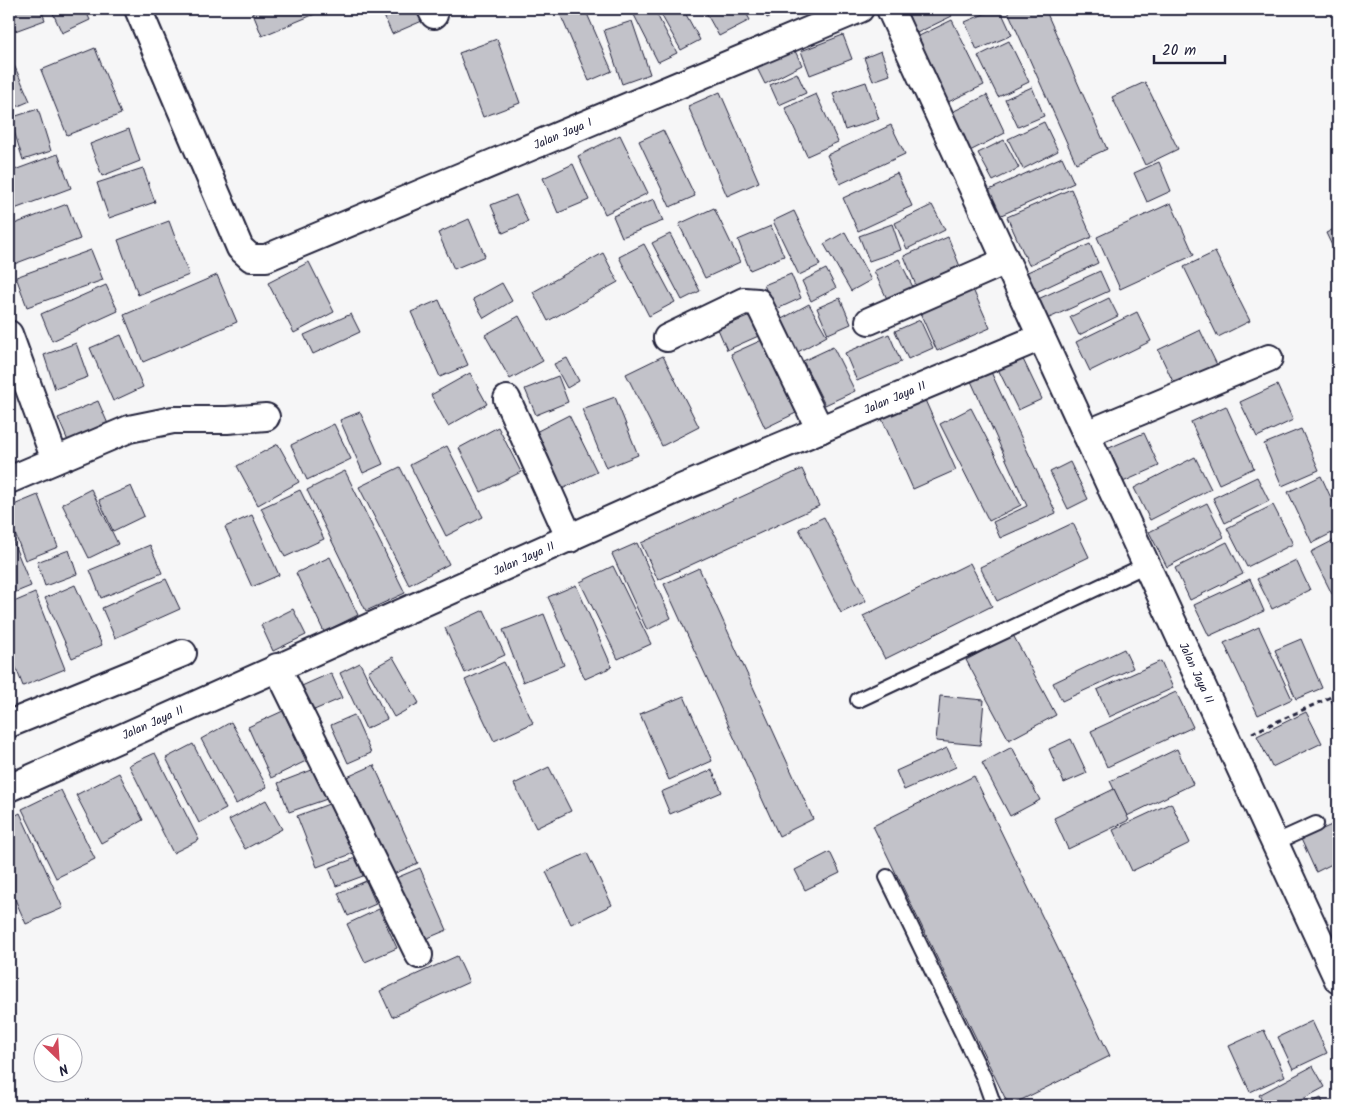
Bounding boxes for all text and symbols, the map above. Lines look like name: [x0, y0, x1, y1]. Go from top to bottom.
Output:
scale bar: [1154, 32, 1226, 64]
text: 20 m: [1162, 39, 1196, 63]
street label: Jalan Jaya I: [531, 113, 596, 155]
street label: Jalan Jaya II: [861, 376, 929, 420]
street label: Jalan Jaya II: [490, 537, 558, 581]
street label: Jalan Jaya II: [1173, 639, 1219, 707]
street label: Jalan Jaya II: [119, 701, 187, 745]
north arrow: [32, 1032, 82, 1082]
text: N: [54, 1057, 72, 1081]

